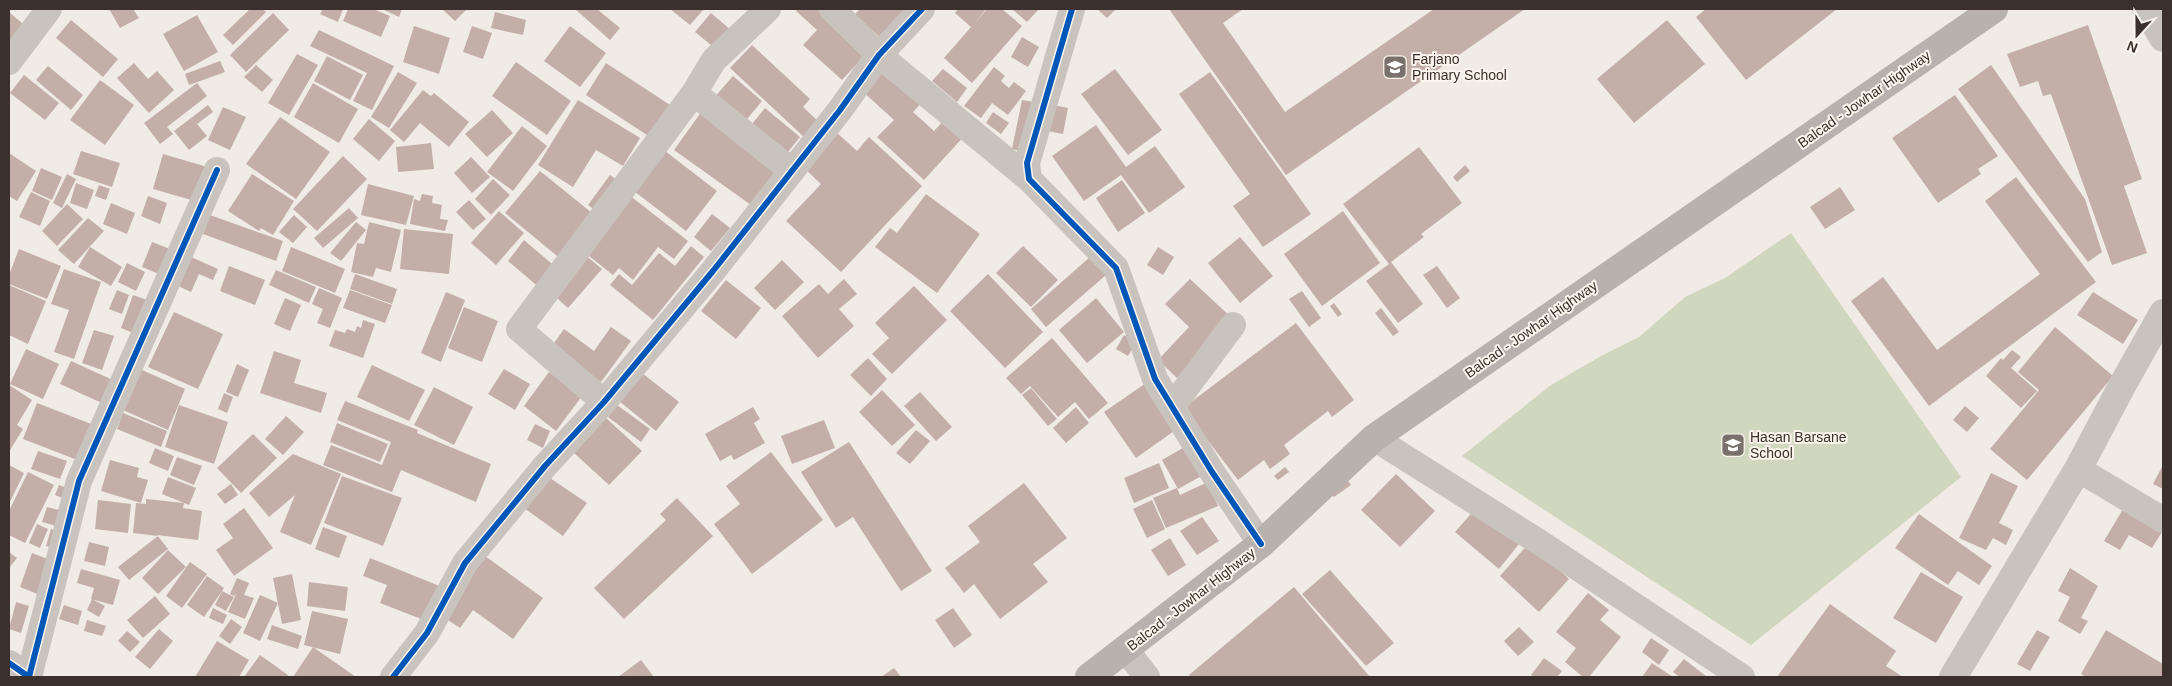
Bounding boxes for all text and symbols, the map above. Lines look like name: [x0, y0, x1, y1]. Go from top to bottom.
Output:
north arrow: [2112, 10, 2162, 60]
text: N: [2125, 38, 2140, 56]
street label: Balcad - Jowhar Highway: [1795, 47, 1933, 151]
place label: Farjano Primary School: [1412, 51, 1507, 83]
school or university icon: Farjano Primary School: [1382, 54, 1408, 80]
street label: Balcad - Jowhar Highway: [1462, 277, 1600, 381]
place label: Hasan Barsane School: [1750, 429, 1847, 461]
school or university icon: Hasan Barsane School: [1720, 432, 1746, 458]
street label: Balcad - Jowhar Highway: [1124, 544, 1258, 654]

